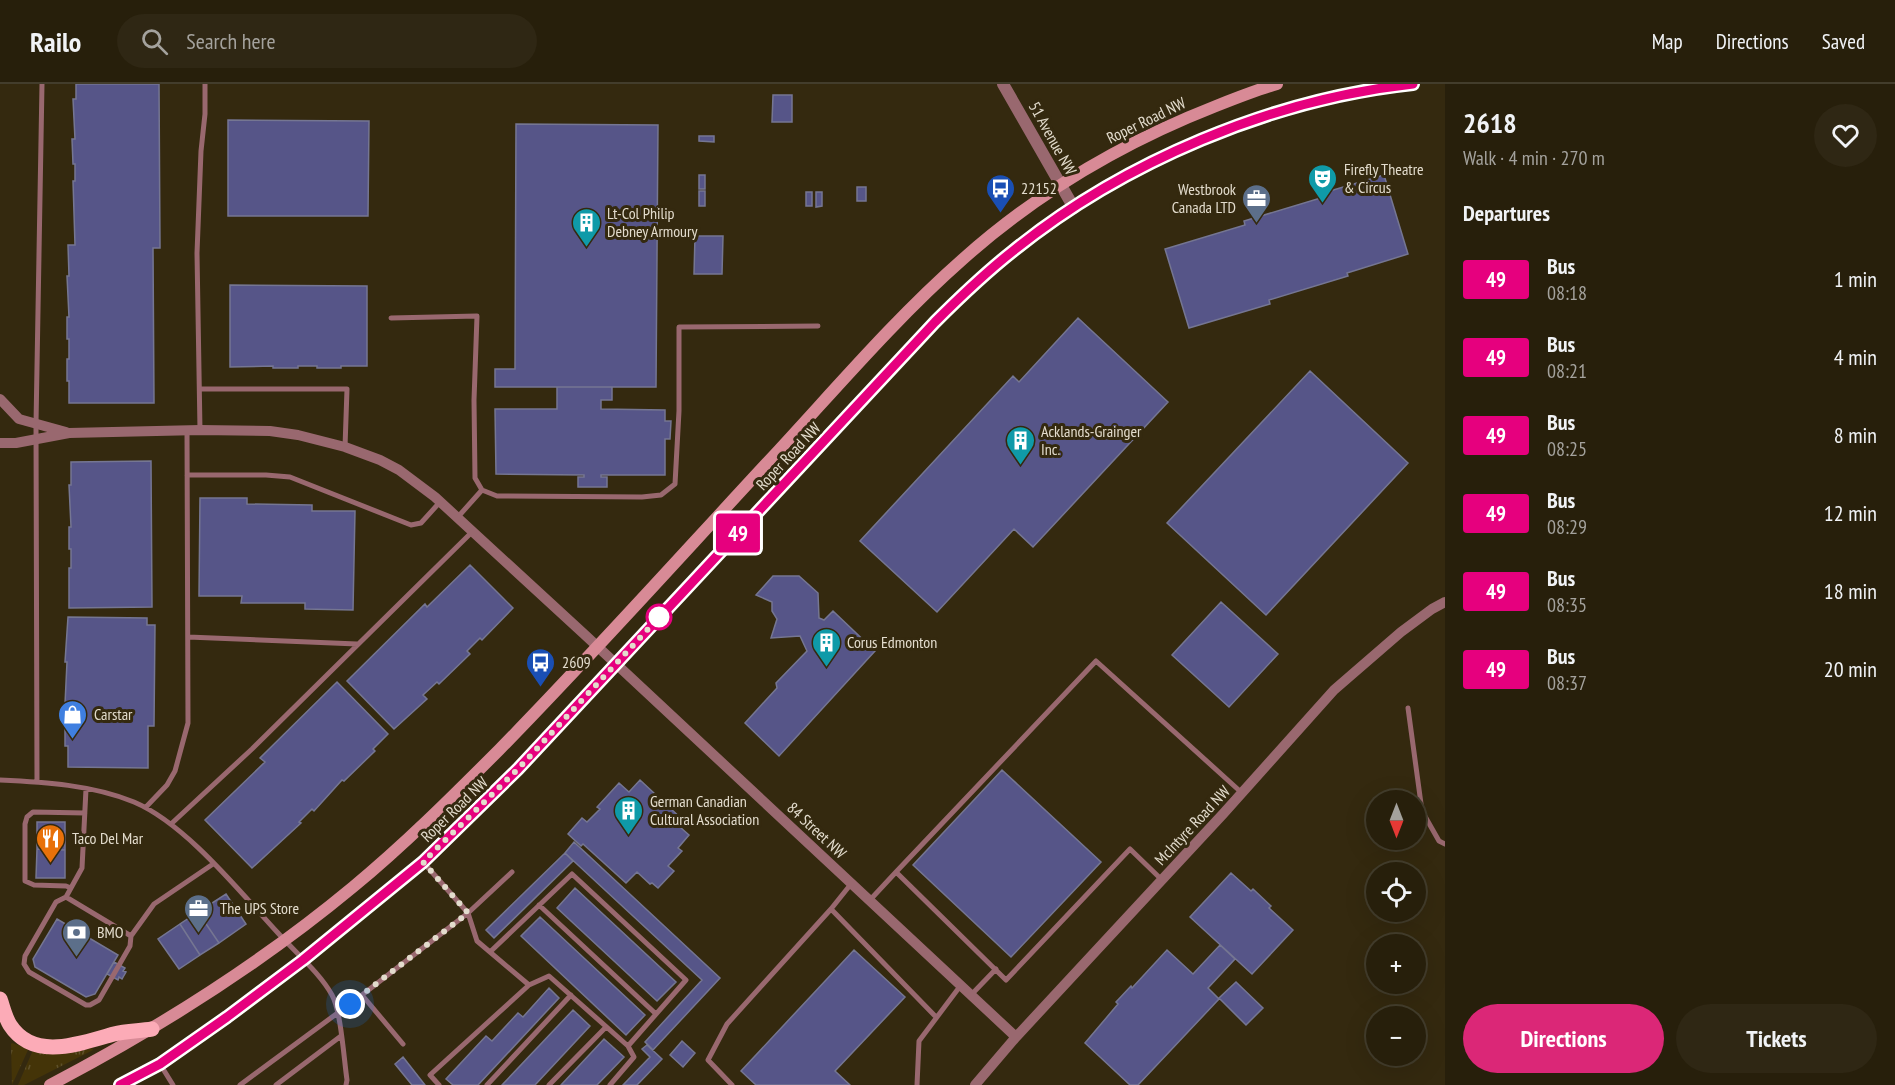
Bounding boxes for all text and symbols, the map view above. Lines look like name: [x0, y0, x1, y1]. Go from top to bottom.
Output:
search box: [117, 14, 537, 68]
text: Railo: [30, 23, 81, 60]
icon: search: [138, 25, 171, 58]
text: Search here: [186, 27, 276, 55]
text: Map: [1652, 28, 1683, 55]
text: Directions: [1716, 28, 1789, 55]
text: Saved: [1822, 28, 1865, 55]
street label: Roper Road NW: [1103, 92, 1189, 148]
street label: 51 Avenue NW: [1025, 98, 1081, 178]
text: 2618: [1463, 104, 1517, 141]
button: heart: [1814, 104, 1877, 167]
text: Walk · 4 min · 270 m: [1463, 145, 1605, 171]
place label: Firefly Theatre & Circus: [1344, 159, 1424, 197]
theatre icon: Firefly Theatre & Circus: [1307, 162, 1339, 204]
bus stop icon: 22152: [984, 172, 1016, 214]
place label: 22152: [1021, 178, 1057, 198]
place label: Westbrook Canada LTD: [1172, 179, 1237, 217]
office icon: Westbrook Canada LTD: [1241, 182, 1273, 224]
text: Departures: [1463, 199, 1550, 227]
place label: Lt-Col Philip Debney Armoury: [607, 203, 697, 241]
building icon: Lt-Col Philip Debney Armoury: [570, 206, 602, 248]
text: Bus: [1547, 252, 1575, 280]
text: 1 min: [1834, 265, 1877, 293]
text: 49: [1486, 266, 1506, 293]
text: 08:18: [1547, 280, 1587, 306]
text: Bus: [1547, 330, 1575, 358]
text: 4 min: [1834, 343, 1877, 371]
text: 49: [1486, 344, 1506, 371]
text: 08:21: [1547, 358, 1587, 384]
text: Bus: [1547, 408, 1575, 436]
street label: Roper Road NW: [752, 418, 825, 494]
place label: Acklands-Grainger Inc.: [1041, 421, 1142, 459]
text: 8 min: [1834, 421, 1877, 449]
text: 49: [1486, 422, 1506, 449]
building icon: Acklands-Grainger Inc.: [1004, 424, 1036, 466]
text: 08:25: [1547, 436, 1587, 462]
text: Bus: [1547, 486, 1575, 514]
text: 12 min: [1824, 499, 1877, 527]
text: 49: [1486, 500, 1506, 527]
line badge: 49: [711, 514, 765, 552]
text: 08:29: [1547, 514, 1587, 540]
text: 49: [728, 520, 748, 547]
text: Bus: [1547, 564, 1575, 592]
text: 18 min: [1824, 577, 1877, 605]
text: 49: [1486, 578, 1506, 605]
text: 08:35: [1547, 592, 1587, 618]
unlabelled marker: [646, 604, 672, 630]
building icon: Corus Edmonton: [810, 626, 842, 668]
place label: Corus Edmonton: [847, 632, 937, 652]
text: Bus: [1547, 642, 1575, 670]
bus stop icon: 2609: [525, 646, 557, 688]
place label: 2609: [562, 652, 591, 672]
text: 20 min: [1824, 655, 1877, 683]
text: 49: [1486, 656, 1506, 683]
text: 08:37: [1547, 670, 1587, 696]
shop icon: Carstar: [57, 698, 89, 740]
place label: Carstar: [94, 704, 133, 724]
street label: Roper Road NW: [416, 772, 492, 846]
street label: McIntyre Road NW: [1150, 781, 1234, 869]
north arrow: [1366, 790, 1426, 850]
map controls: [1366, 790, 1426, 1066]
place label: German Canadian Cultural Association: [650, 791, 759, 829]
building icon: German Canadian Cultural Association: [613, 794, 645, 836]
street label: 84 Street NW: [783, 798, 851, 863]
restaurant icon: Taco Del Mar: [35, 822, 67, 864]
place label: Taco Del Mar: [72, 828, 144, 848]
button: locate: [1366, 862, 1426, 922]
office icon: The UPS Store: [183, 892, 215, 934]
place label: The UPS Store: [220, 898, 299, 918]
bank icon: BMO: [60, 916, 92, 958]
place label: BMO: [97, 922, 124, 942]
button: +: [1366, 934, 1426, 994]
your location: [335, 989, 365, 1019]
button: Directions: [1463, 1004, 1664, 1073]
button: Tickets: [1676, 1004, 1877, 1073]
button: −: [1366, 1006, 1426, 1066]

